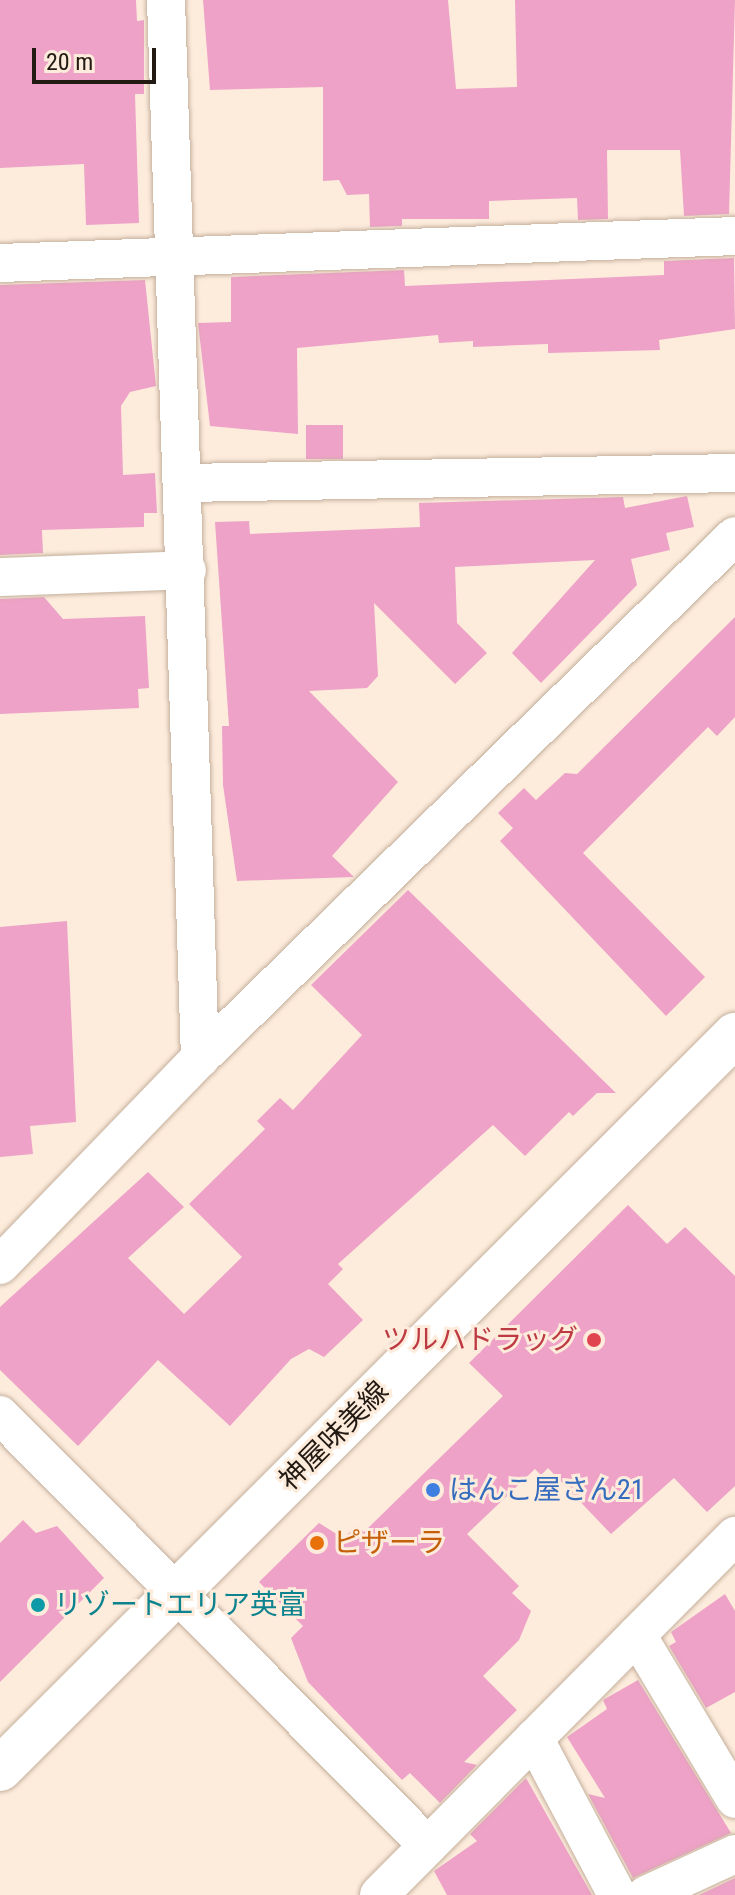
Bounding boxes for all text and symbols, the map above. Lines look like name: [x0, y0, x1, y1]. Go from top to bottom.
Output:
scale bar: [36, 32, 160, 82]
text: 20 m: [46, 48, 93, 76]
place label: ツルハドラッグ: [382, 1323, 578, 1357]
marker: ツルハドラッグ: [585, 1331, 603, 1349]
street label: 神屋味美線: [273, 1375, 395, 1497]
place label: はんこ屋さん21: [449, 1473, 645, 1507]
marker: はんこ屋さん21: [424, 1481, 442, 1499]
place label: ピザーラ: [333, 1526, 445, 1560]
marker: ピザーラ: [308, 1534, 326, 1552]
place label: リゾートエリア英富: [54, 1588, 306, 1622]
marker: リゾートエリア英富: [29, 1596, 47, 1614]

